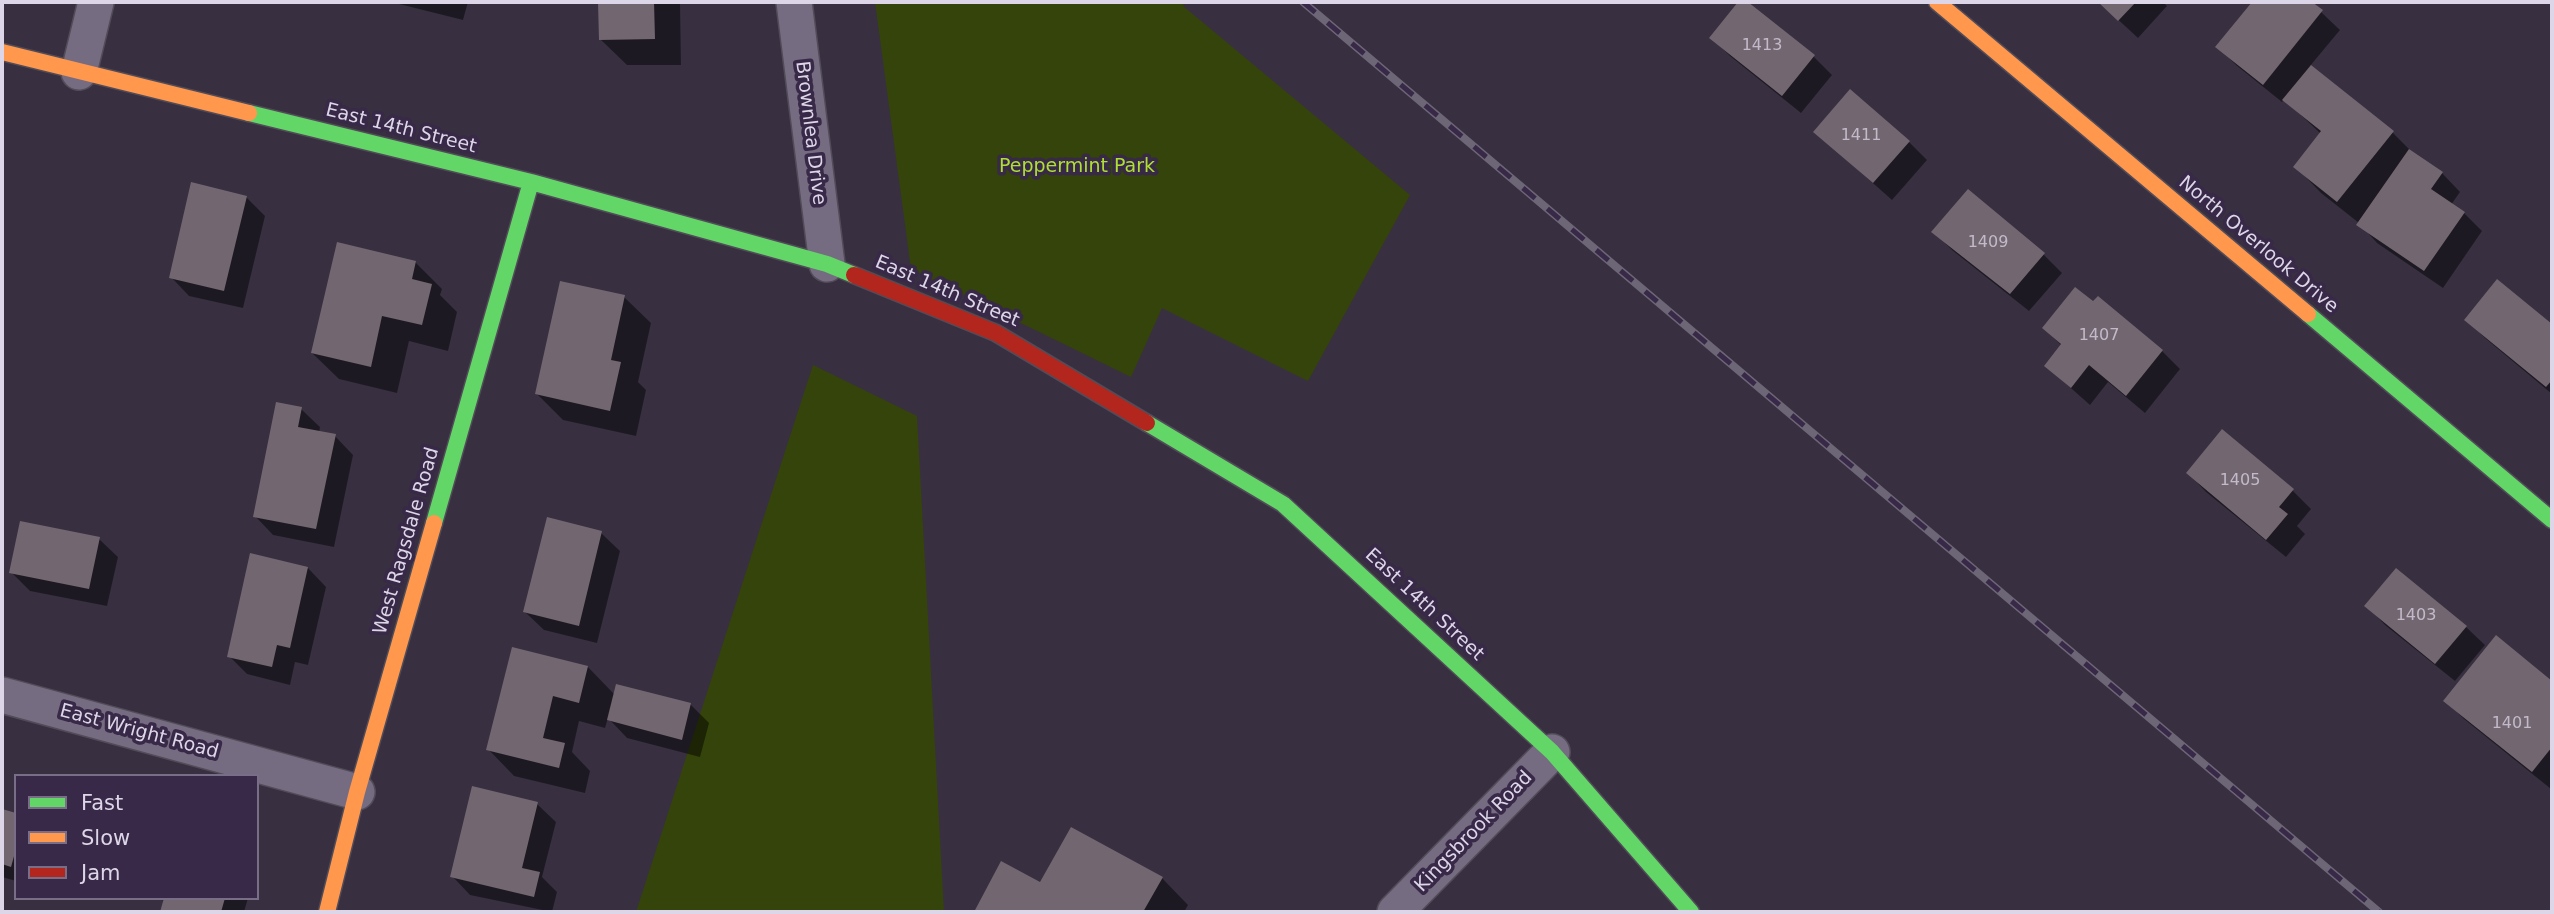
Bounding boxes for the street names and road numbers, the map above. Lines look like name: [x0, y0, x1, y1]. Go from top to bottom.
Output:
street label: Brownlea Drive: [790, 60, 830, 206]
street label: East 14th Street: [323, 99, 479, 159]
street label: North Overlook Drive: [2174, 172, 2342, 318]
street label: East 14th Street: [871, 251, 1023, 333]
street label: West Ragsdale Road: [369, 445, 445, 637]
street label: East 14th Street: [1360, 544, 1488, 666]
street label: East Wright Road: [57, 700, 221, 764]
street label: Kingsbrook Road: [1411, 767, 1537, 897]

